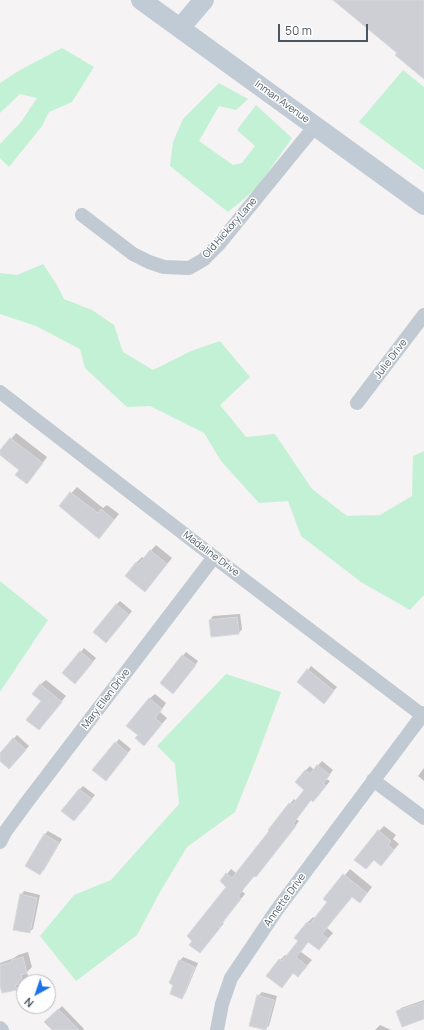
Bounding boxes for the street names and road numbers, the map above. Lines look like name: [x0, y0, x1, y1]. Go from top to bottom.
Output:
street label: Inman Avenue: [252, 78, 312, 126]
street label: Old Hickory Lane: [200, 195, 260, 261]
street label: Julie Drive: [372, 337, 410, 381]
street label: Madaline Drive: [181, 529, 241, 579]
street label: Mary Ellen Drive: [79, 667, 133, 731]
street label: Annette Drive: [262, 871, 308, 929]

